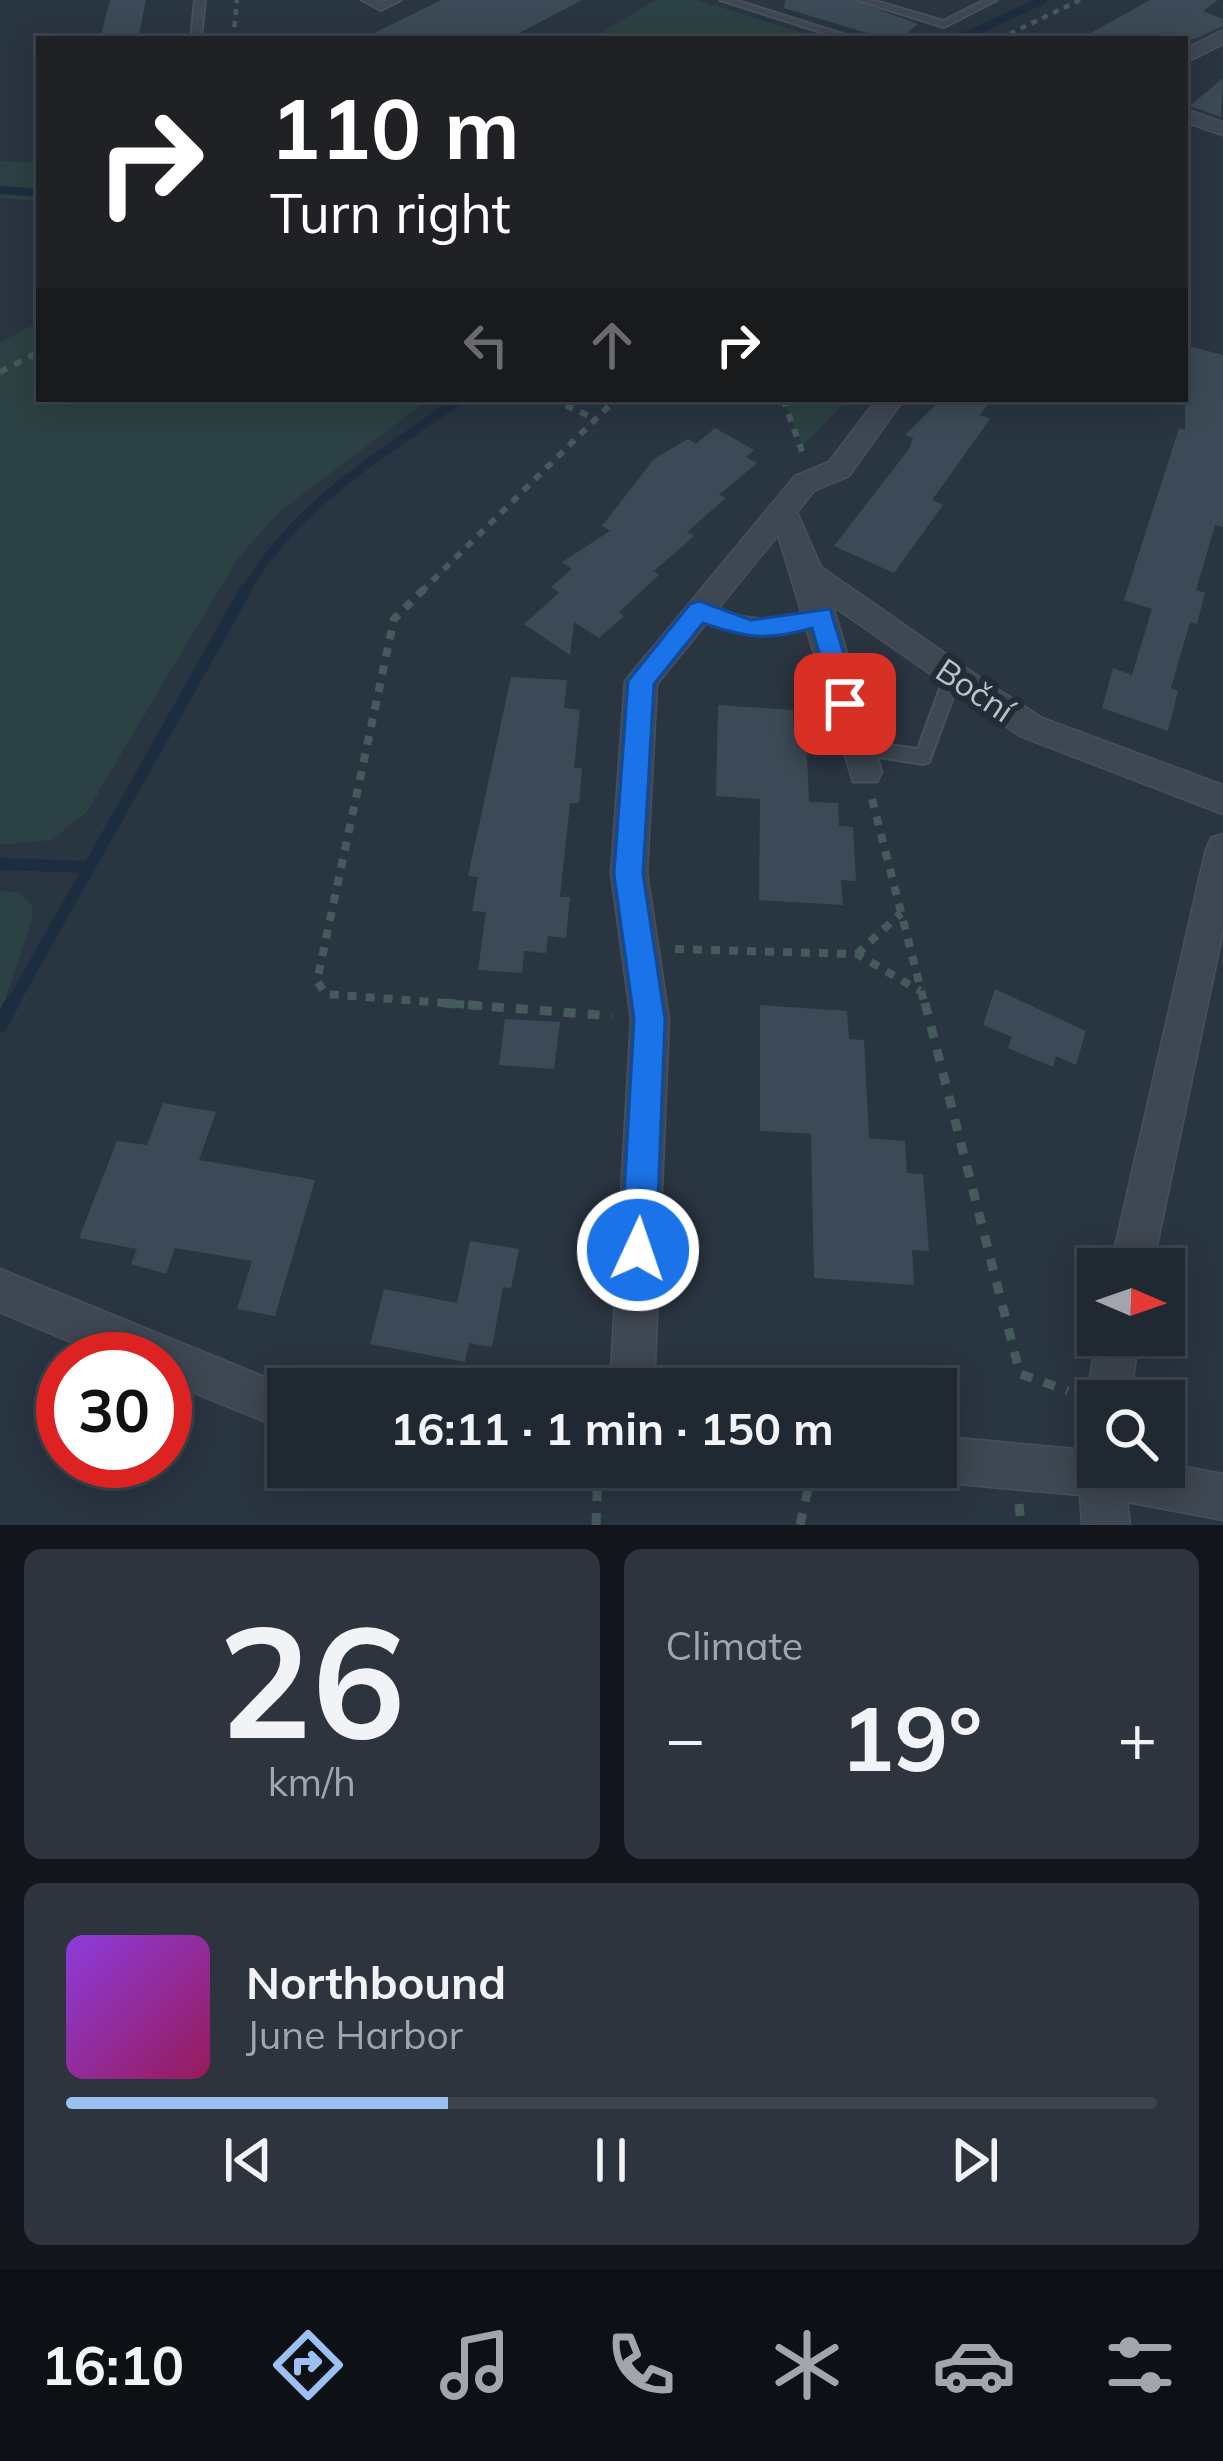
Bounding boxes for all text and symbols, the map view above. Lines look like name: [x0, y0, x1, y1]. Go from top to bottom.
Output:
text: 110 m: [270, 75, 520, 180]
icon: right: [72, 84, 228, 240]
text: Turn right: [270, 179, 511, 247]
icon: left: [453, 312, 519, 378]
icon: ahead: [579, 312, 645, 378]
icon: right: [705, 312, 771, 378]
street label: Boční: [929, 649, 1024, 731]
pin: [794, 653, 896, 755]
icon: arrive: [812, 671, 878, 737]
position arrow: [575, 1187, 701, 1313]
north arrow: [1077, 1248, 1185, 1356]
map controls: [1077, 1248, 1185, 1488]
speed limit sign: 30: [36, 1332, 192, 1488]
button: search: [1077, 1380, 1185, 1488]
text: 16:11 · 1 min · 150 m: [390, 1400, 834, 1456]
text: 26: [218, 1581, 405, 1777]
text: Climate: [666, 1621, 803, 1670]
text: 19°: [840, 1681, 982, 1794]
text: −: [666, 1696, 705, 1779]
text: +: [1117, 1696, 1157, 1779]
text: km/h: [268, 1757, 356, 1806]
text: Northbound: [246, 1954, 506, 2010]
text: June Harbor: [246, 2010, 463, 2059]
icon: previous: [215, 2127, 281, 2193]
icon: pause: [578, 2127, 644, 2193]
icon: next: [942, 2127, 1008, 2193]
icon: directions: [266, 2323, 350, 2407]
icon: music: [433, 2323, 517, 2407]
icon: phone: [599, 2323, 683, 2407]
icon: climate: [765, 2323, 849, 2407]
icon: car: [932, 2323, 1016, 2407]
icon: filters: [1098, 2323, 1182, 2407]
text: 16:10: [41, 2331, 184, 2399]

